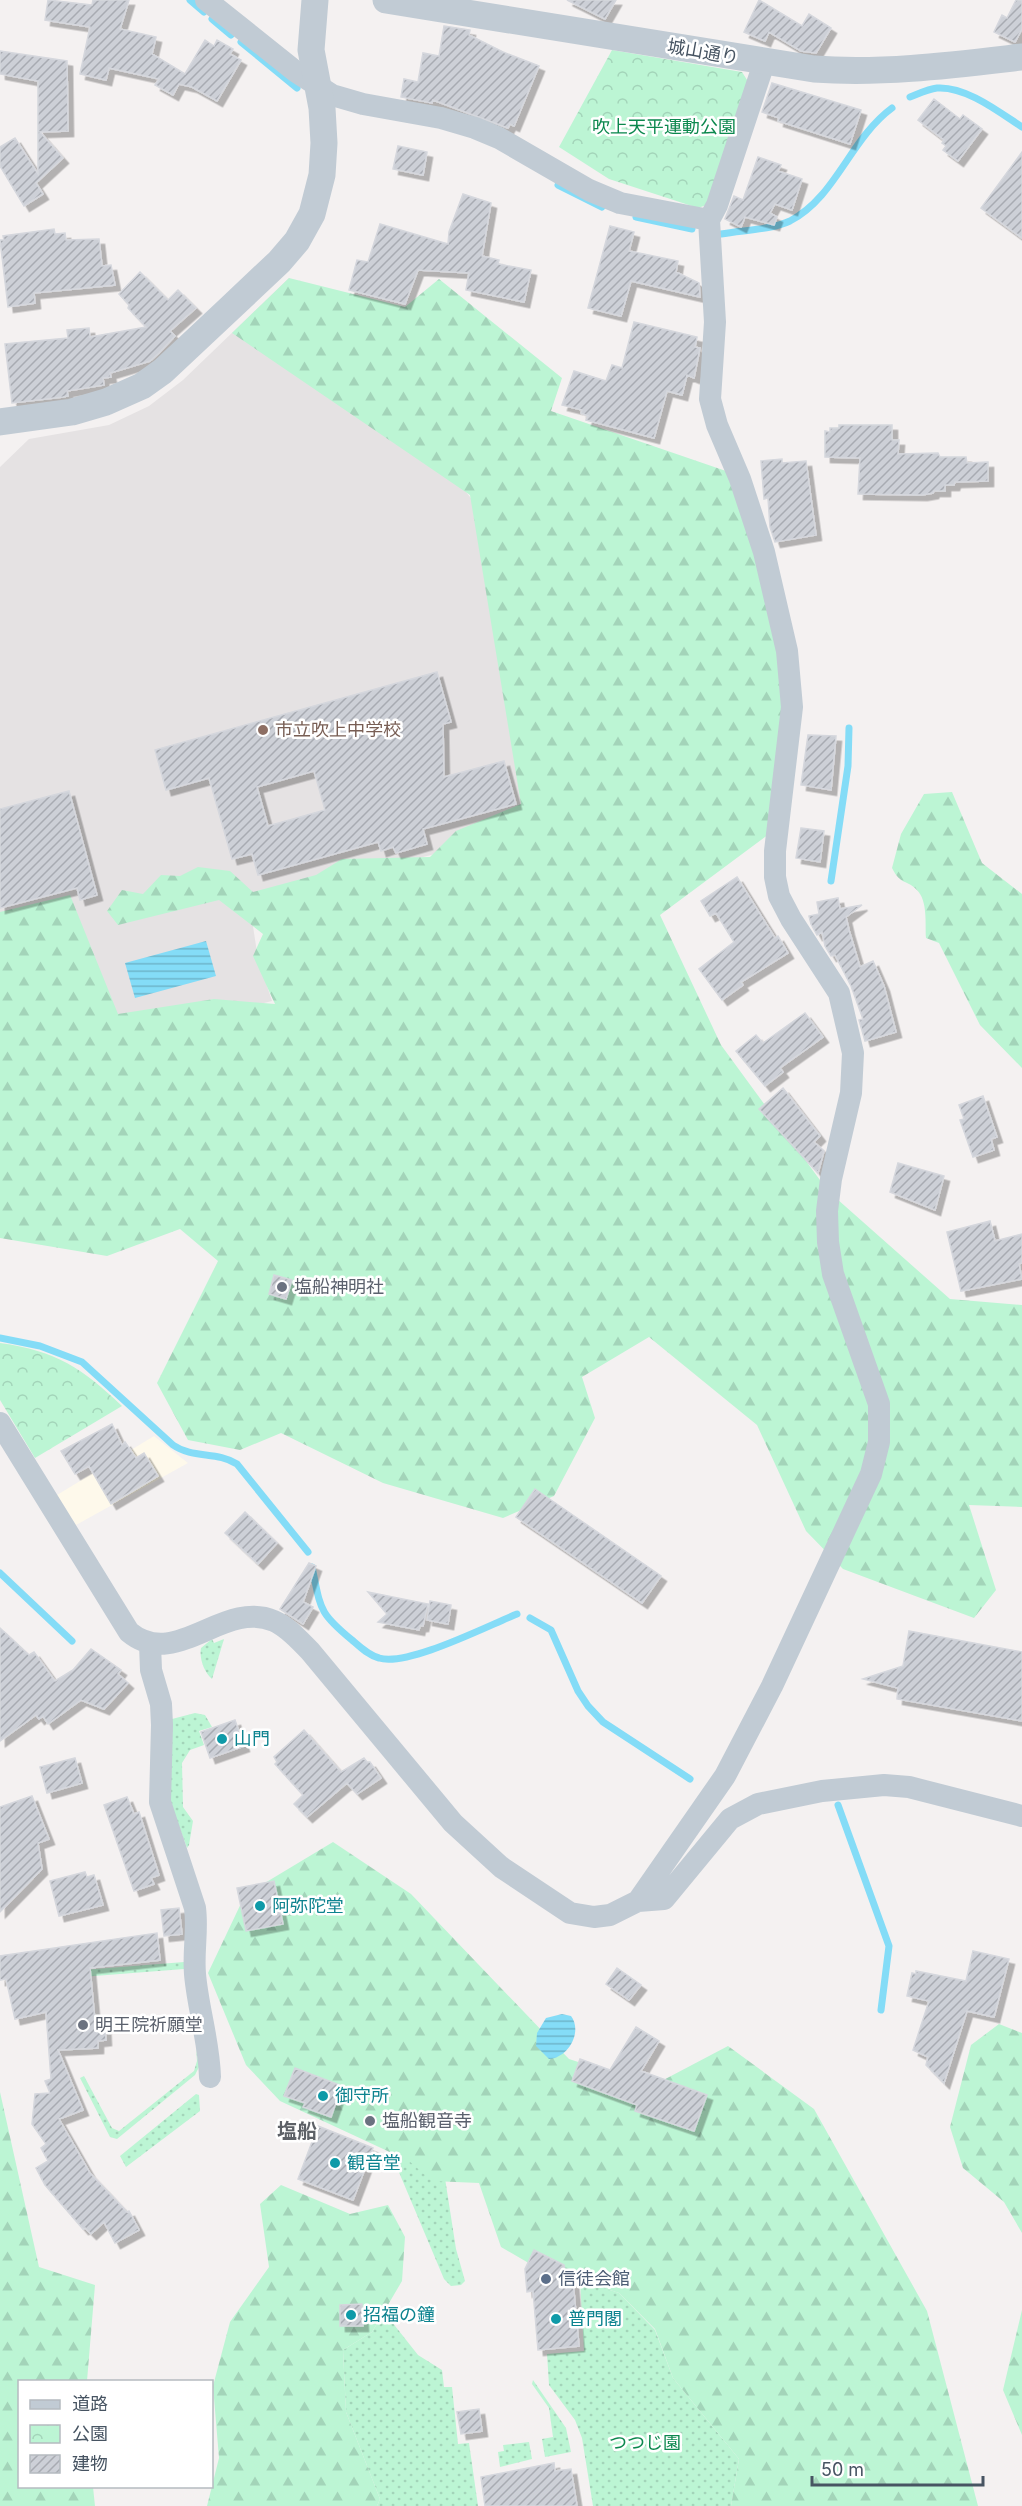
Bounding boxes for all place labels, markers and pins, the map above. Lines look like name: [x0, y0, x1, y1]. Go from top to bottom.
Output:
place label: 市立吹上中学校: [275, 719, 401, 740]
marker: 市立吹上中学校: [256, 723, 270, 737]
place label: 塩船神明社: [294, 1276, 384, 1297]
marker: 塩船神明社: [275, 1280, 289, 1294]
place label: 山門: [234, 1728, 270, 1749]
marker: 山門: [215, 1732, 229, 1746]
place label: 阿弥陀堂: [272, 1895, 344, 1916]
marker: 阿弥陀堂: [253, 1899, 267, 1913]
place label: 明王院祈願堂: [95, 2014, 203, 2035]
marker: 明王院祈願堂: [76, 2018, 90, 2032]
place label: 御守所: [335, 2085, 389, 2106]
marker: 御守所: [316, 2089, 330, 2103]
place label: 塩船観音寺: [382, 2110, 472, 2131]
marker: 塩船観音寺: [363, 2114, 377, 2128]
place label: 観音堂: [347, 2152, 401, 2173]
marker: 観音堂: [328, 2156, 342, 2170]
place label: 信徒会館: [558, 2268, 630, 2289]
marker: 信徒会館: [539, 2272, 553, 2286]
place label: 招福の鐘: [363, 2304, 435, 2325]
marker: 招福の鐘: [344, 2308, 358, 2322]
place label: 普門閣: [568, 2308, 622, 2329]
marker: 普門閣: [549, 2312, 563, 2326]

